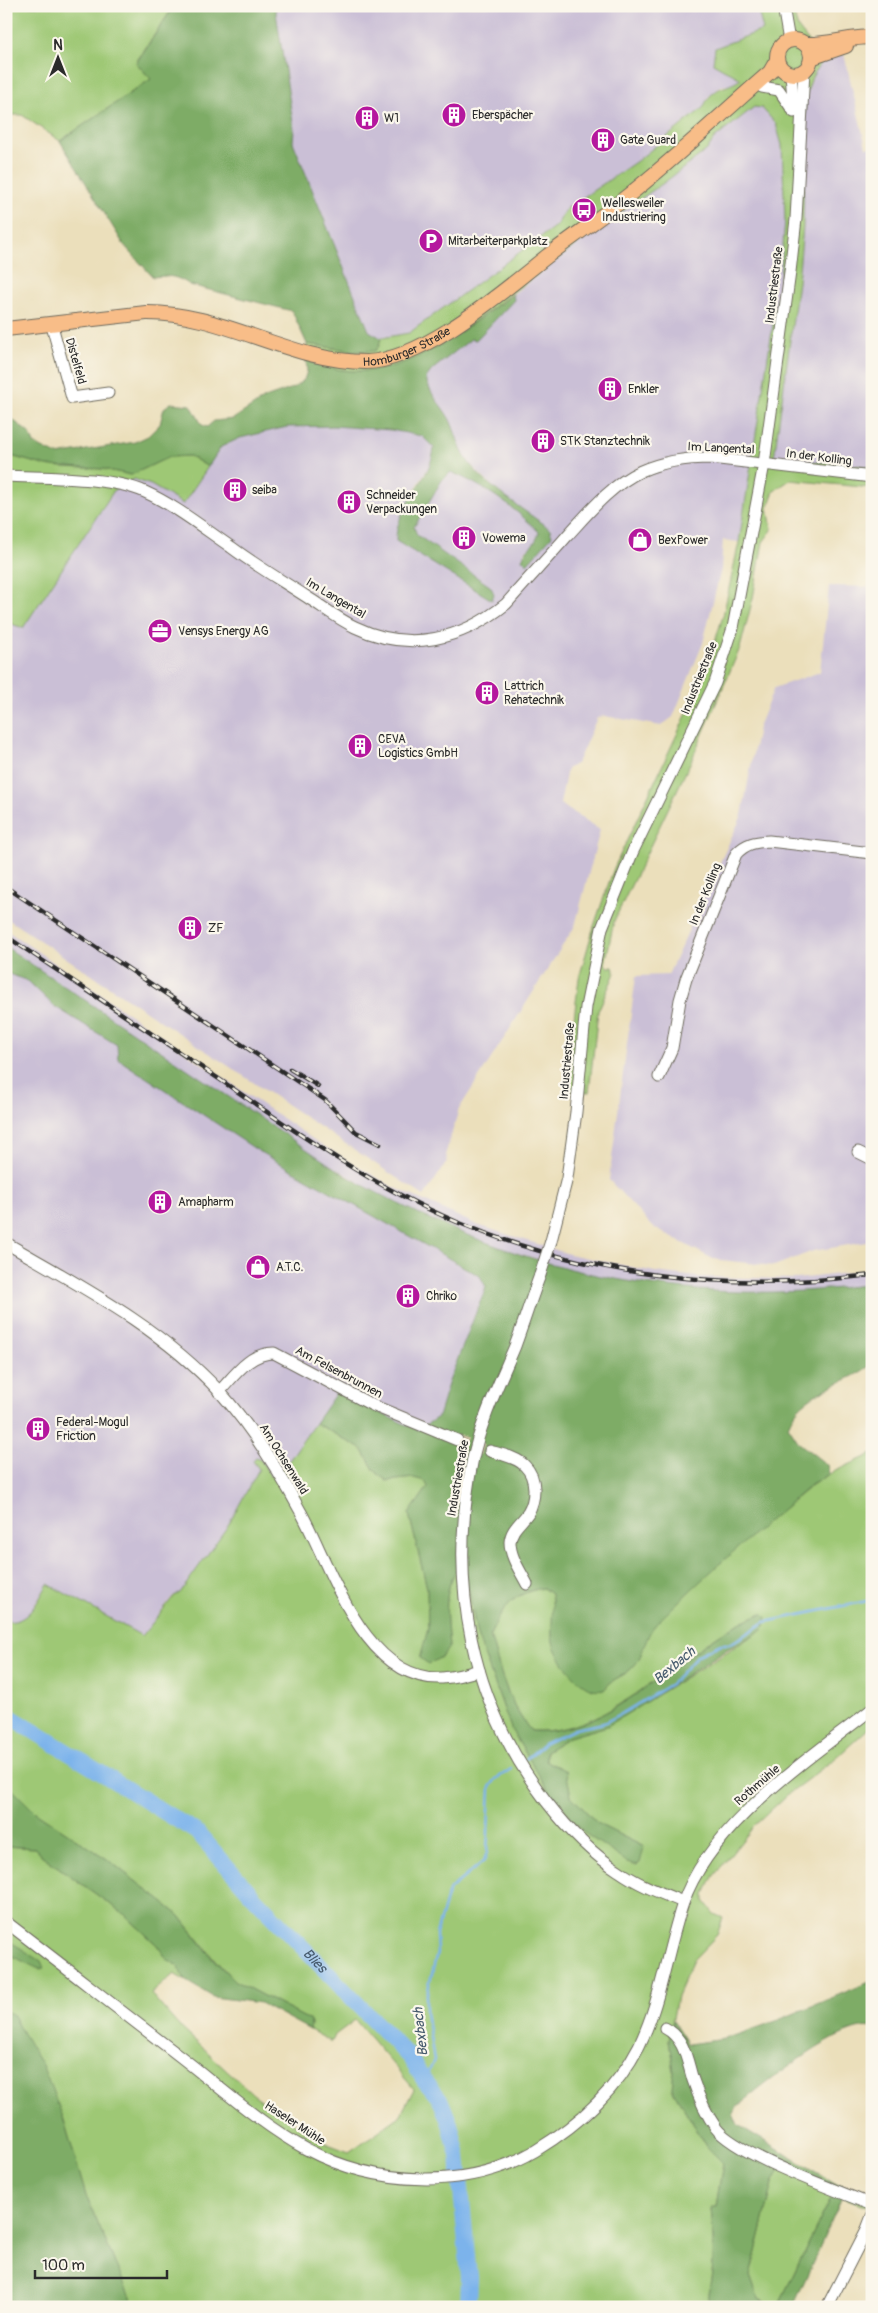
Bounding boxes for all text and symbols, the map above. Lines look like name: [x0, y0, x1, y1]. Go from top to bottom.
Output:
north arrow: [32, 32, 82, 82]
text: N: [53, 37, 63, 54]
building icon: Eberspächer: [441, 102, 467, 128]
building icon: W1: [354, 105, 380, 131]
place label: Eberspächer: [472, 108, 534, 123]
place label: W1: [384, 111, 399, 126]
building icon: Gate Guard: [590, 127, 616, 153]
place label: Gate Guard: [620, 133, 676, 148]
place label: Wellesweiler Industriering: [602, 196, 666, 225]
bus stop icon: Wellesweiler Industriering: [571, 197, 597, 223]
parking icon: Mitarbeiterparkplatz: [418, 228, 444, 254]
place label: Mitarbeiterparkplatz: [448, 234, 548, 249]
street label: Industriestraße: [762, 246, 787, 324]
street label: Homburger Straße: [363, 324, 454, 370]
street label: Distelfeld: [62, 336, 89, 386]
building icon: Enkler: [597, 376, 623, 402]
place label: Enkler: [628, 382, 660, 397]
building icon: STK Stanztechnik: [530, 428, 556, 454]
place label: STK Stanztechnik: [560, 434, 650, 449]
street label: Im Langental: [687, 439, 755, 458]
street label: In der Kolling: [785, 446, 853, 469]
building icon: seiba: [222, 477, 248, 503]
place label: seiba: [252, 483, 277, 498]
place label: Schneider Verpackungen: [366, 488, 437, 517]
building icon: Schneider Verpackungen: [336, 489, 362, 515]
building icon: Vowema: [451, 525, 477, 551]
shop icon: BexPower: [627, 527, 653, 553]
place label: Vowema: [482, 531, 526, 546]
place label: BexPower: [658, 533, 709, 548]
street label: Im Langental: [303, 575, 368, 622]
office icon: Vensys Energy AG: [147, 618, 173, 644]
place label: Vensys Energy AG: [178, 624, 269, 639]
street label: Industriestraße: [678, 640, 721, 717]
place label: Lattrich Rehatechnik: [504, 679, 564, 708]
building icon: Lattrich Rehatechnik: [474, 680, 500, 706]
place label: CEVA Logistics GmbH: [378, 732, 458, 761]
building icon: CEVA Logistics GmbH: [347, 733, 373, 759]
street label: In der Kolling: [686, 861, 725, 928]
building icon: ZF: [177, 915, 203, 941]
place label: ZF: [208, 921, 223, 936]
street label: Industriestraße: [557, 1022, 578, 1100]
building icon: Amapharm: [147, 1189, 173, 1215]
place label: Amapharm: [178, 1195, 234, 1210]
shop icon: A.T.C.: [245, 1254, 271, 1280]
place label: A.T.C.: [276, 1260, 303, 1275]
building icon: Chriko: [395, 1283, 421, 1309]
place label: Chriko: [426, 1289, 457, 1304]
street label: Am Felsenbrunnen: [293, 1343, 385, 1402]
place label: Federal-Mogul Friction: [56, 1415, 129, 1444]
building icon: Federal-Mogul Friction: [25, 1416, 51, 1442]
street label: Am Ochsenwald: [256, 1421, 311, 1497]
street label: Industriestraße: [444, 1439, 473, 1517]
water label: Bexbach: [650, 1642, 700, 1688]
street label: Rothmühle: [732, 1762, 783, 1809]
water label: Blies: [299, 1945, 332, 1977]
water label: Bexbach: [409, 2005, 432, 2057]
street label: Haseler Mühle: [262, 2098, 328, 2149]
scale bar: [35, 2248, 168, 2280]
text: 100 m: [42, 2256, 85, 2275]

